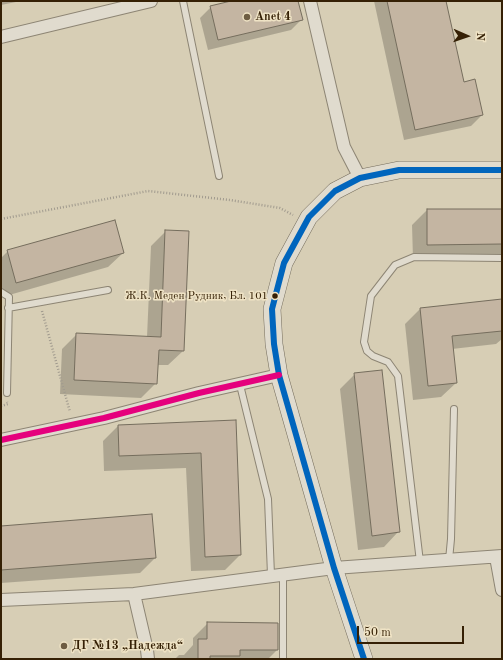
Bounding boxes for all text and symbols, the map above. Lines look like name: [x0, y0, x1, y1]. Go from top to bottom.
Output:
place label: Anet 4: [255, 10, 291, 24]
marker: Anet 4: [242, 12, 252, 22]
north arrow: [447, 16, 487, 56]
text: N: [474, 32, 485, 41]
place label: Ж.К. Меден Рудник, Бл. 101: [125, 289, 268, 303]
marker: Ж.К. Меден Рудник, Бл. 101: [270, 291, 280, 301]
scale bar: [359, 618, 466, 644]
text: 50 m: [364, 627, 391, 639]
place label: ДГ №13 „Надежда“: [72, 639, 183, 653]
marker: ДГ №13 „Надежда“: [59, 641, 69, 651]

